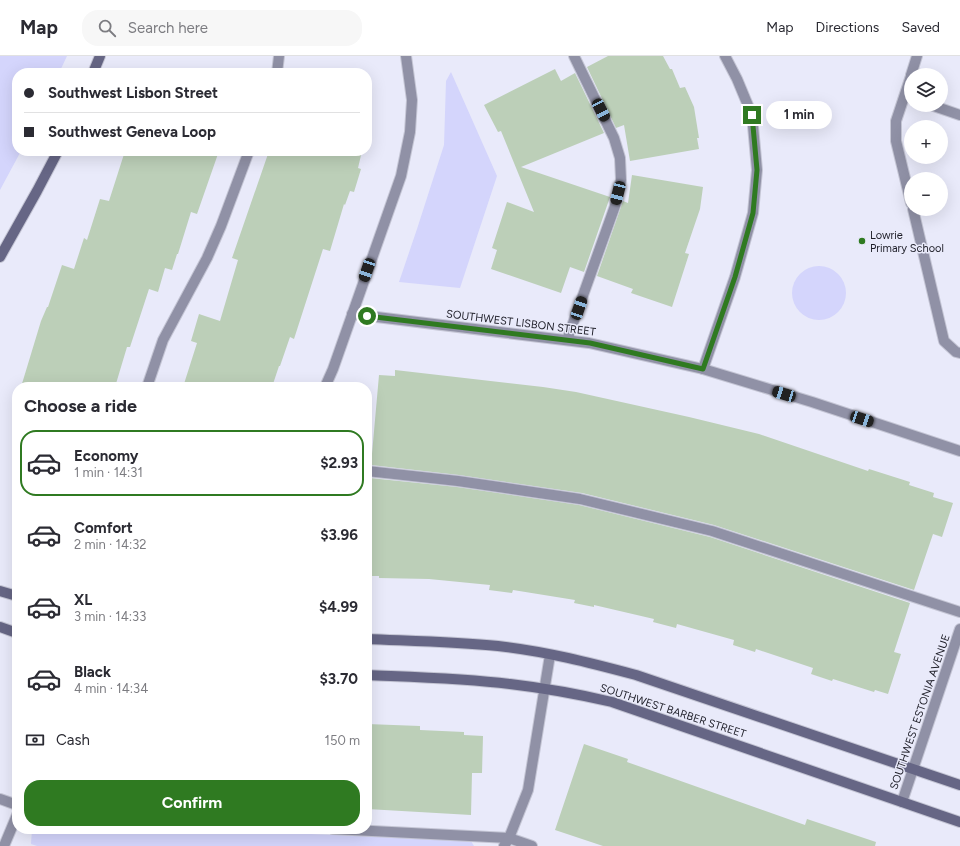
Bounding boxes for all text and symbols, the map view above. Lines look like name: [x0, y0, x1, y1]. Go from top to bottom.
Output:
search box: [82, 10, 362, 46]
text: Map: [20, 16, 58, 39]
icon: search: [96, 17, 118, 39]
text: Search here: [128, 19, 208, 37]
text: Map: [766, 19, 794, 36]
text: Directions: [816, 19, 879, 36]
text: Saved: [901, 19, 940, 36]
map controls: [904, 68, 948, 216]
button: layers: [904, 68, 948, 112]
text: Southwest Lisbon Street: [48, 84, 218, 102]
car: [590, 97, 612, 123]
callout: 1 min: [766, 101, 832, 129]
route end: [743, 106, 761, 124]
text: 1 min: [784, 107, 814, 122]
button: +: [904, 120, 948, 164]
text: Southwest Geneva Loop: [48, 123, 216, 141]
button: −: [904, 172, 948, 216]
car: [609, 180, 627, 206]
place label: Lowrie Primary School: [870, 229, 944, 255]
marker: Lowrie Primary School: [857, 236, 867, 246]
car: [357, 257, 377, 283]
car: [569, 295, 589, 321]
route start: [358, 307, 376, 325]
street label: SOUTHWEST LISBON STREET: [445, 307, 597, 339]
car: [771, 385, 797, 403]
text: Choose a ride: [24, 395, 137, 417]
car: [849, 410, 875, 428]
icon: car: [26, 445, 62, 481]
text: Economy: [74, 447, 139, 465]
text: $2.93: [320, 454, 358, 472]
text: 1 min · 14:31: [74, 465, 143, 480]
icon: car: [26, 517, 62, 553]
text: Comfort: [74, 519, 133, 537]
text: $3.96: [320, 526, 358, 544]
text: 2 min · 14:32: [74, 537, 147, 552]
icon: car: [26, 589, 62, 625]
text: XL: [74, 591, 92, 609]
text: $4.99: [319, 598, 358, 616]
text: 3 min · 14:33: [74, 609, 146, 624]
street label: SOUTHWEST ESTONIA AVENUE: [887, 633, 953, 791]
icon: car: [26, 661, 62, 697]
text: Black: [74, 663, 111, 681]
text: $3.70: [320, 670, 358, 688]
text: 4 min · 14:34: [74, 681, 148, 696]
street label: SOUTHWEST BARBER STREET: [598, 681, 748, 741]
icon: cash: [24, 729, 46, 751]
text: Cash: [56, 731, 90, 749]
text: 150 m: [325, 733, 360, 748]
button: Confirm: [24, 780, 360, 826]

